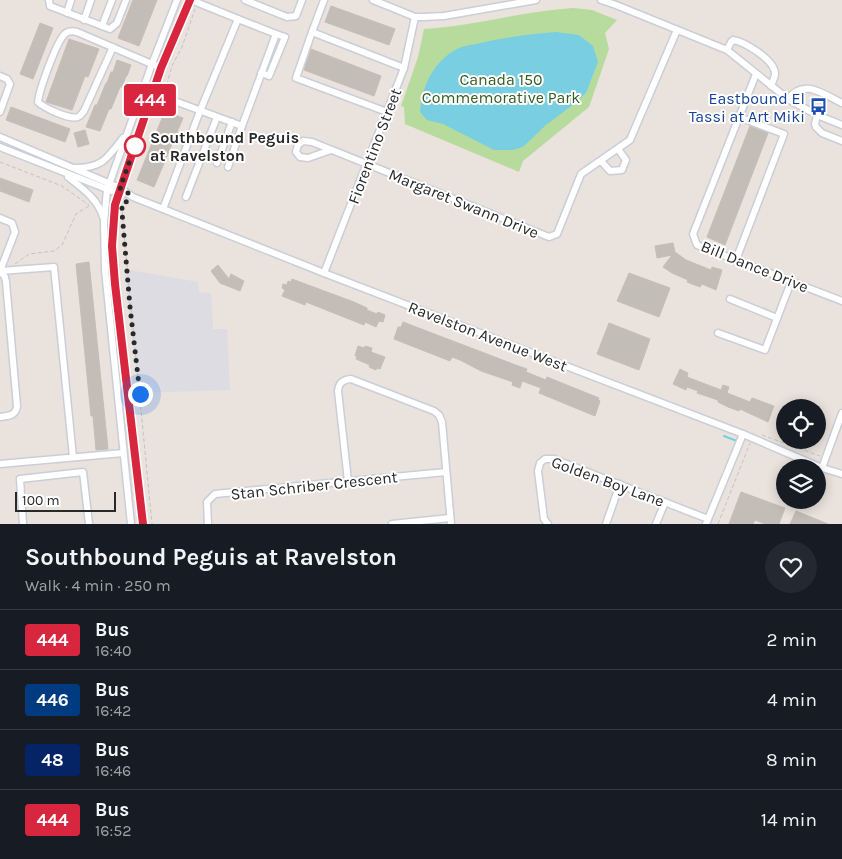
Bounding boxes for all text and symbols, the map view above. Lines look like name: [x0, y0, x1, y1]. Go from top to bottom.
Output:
park label: Canada 150 Commemorative Park: [422, 70, 580, 107]
line badge: 444: [121, 84, 179, 116]
street label: Fiorentino Street: [344, 86, 405, 207]
text: 444: [134, 89, 166, 111]
place label: Eastbound El Tassi at Art Miki: [689, 89, 805, 126]
bus stop icon: Eastbound El Tassi at Art Miki: [809, 97, 829, 117]
place label: Southbound Peguis at Ravelston: [150, 128, 299, 165]
marker: Southbound Peguis at Ravelston: [124, 135, 146, 157]
street label: Margaret Swann Drive: [386, 165, 542, 242]
street label: Bill Dance Drive: [698, 236, 811, 297]
street label: Ravelston Avenue West: [406, 297, 570, 376]
your location: [128, 382, 153, 407]
map controls: [776, 399, 826, 509]
button: locate: [776, 399, 826, 449]
street label: Golden Boy Lane: [549, 452, 667, 511]
button: layers: [776, 459, 826, 509]
street label: Stan Schriber Crescent: [230, 467, 398, 504]
scale bar: [15, 489, 116, 512]
text: 100 m: [22, 492, 60, 509]
button: heart: [765, 541, 817, 593]
text: Southbound Peguis at Ravelston: [25, 543, 397, 571]
text: Walk · 4 min · 250 m: [25, 576, 171, 595]
text: Bus: [95, 619, 129, 641]
text: 444: [36, 629, 69, 651]
text: 2 min: [767, 629, 817, 651]
text: 16:40: [95, 641, 132, 660]
text: Bus: [95, 679, 129, 701]
text: 446: [36, 689, 69, 711]
text: 4 min: [767, 689, 817, 711]
text: 16:42: [95, 701, 131, 720]
text: Bus: [95, 739, 129, 761]
text: 48: [41, 749, 64, 771]
text: 8 min: [766, 749, 817, 771]
text: 16:46: [95, 761, 131, 780]
text: Bus: [95, 799, 129, 821]
text: 444: [36, 809, 69, 831]
text: 14 min: [761, 809, 817, 831]
text: 16:52: [95, 821, 131, 840]

